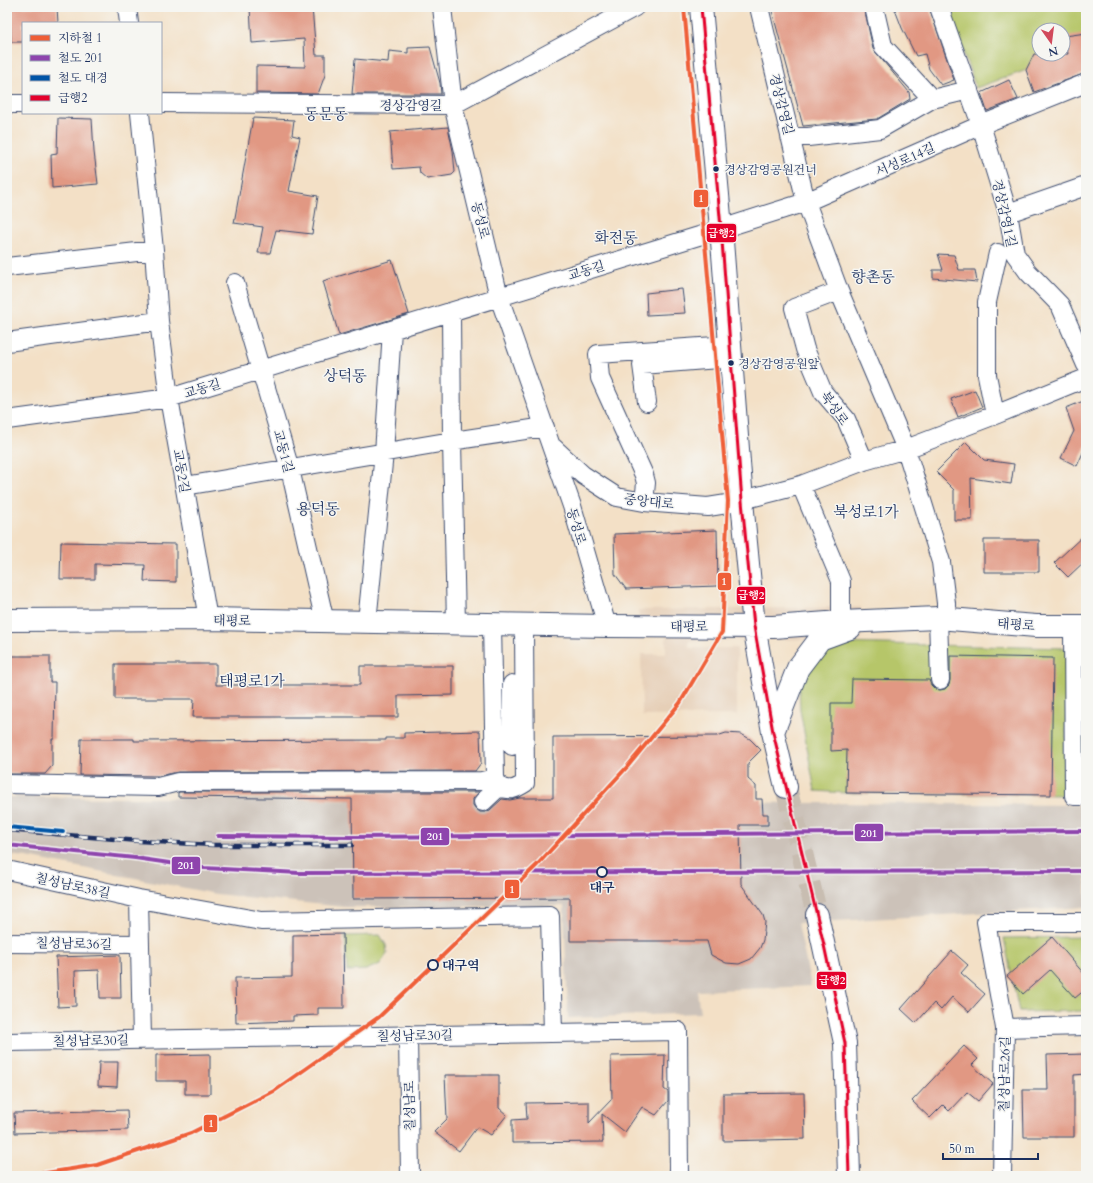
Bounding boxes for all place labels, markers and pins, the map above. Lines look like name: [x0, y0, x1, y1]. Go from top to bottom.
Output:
place label: 경상감영공원건너: [724, 162, 817, 178]
marker: 경상감영공원건너: [711, 164, 721, 174]
place label: 경상감영공원앞: [738, 356, 820, 372]
marker: 경상감영공원앞: [726, 358, 736, 368]
marker: 대구: [596, 866, 608, 878]
place label: 대구: [589, 879, 615, 897]
place label: 대구역: [442, 957, 480, 975]
marker: 대구역: [427, 959, 439, 971]

